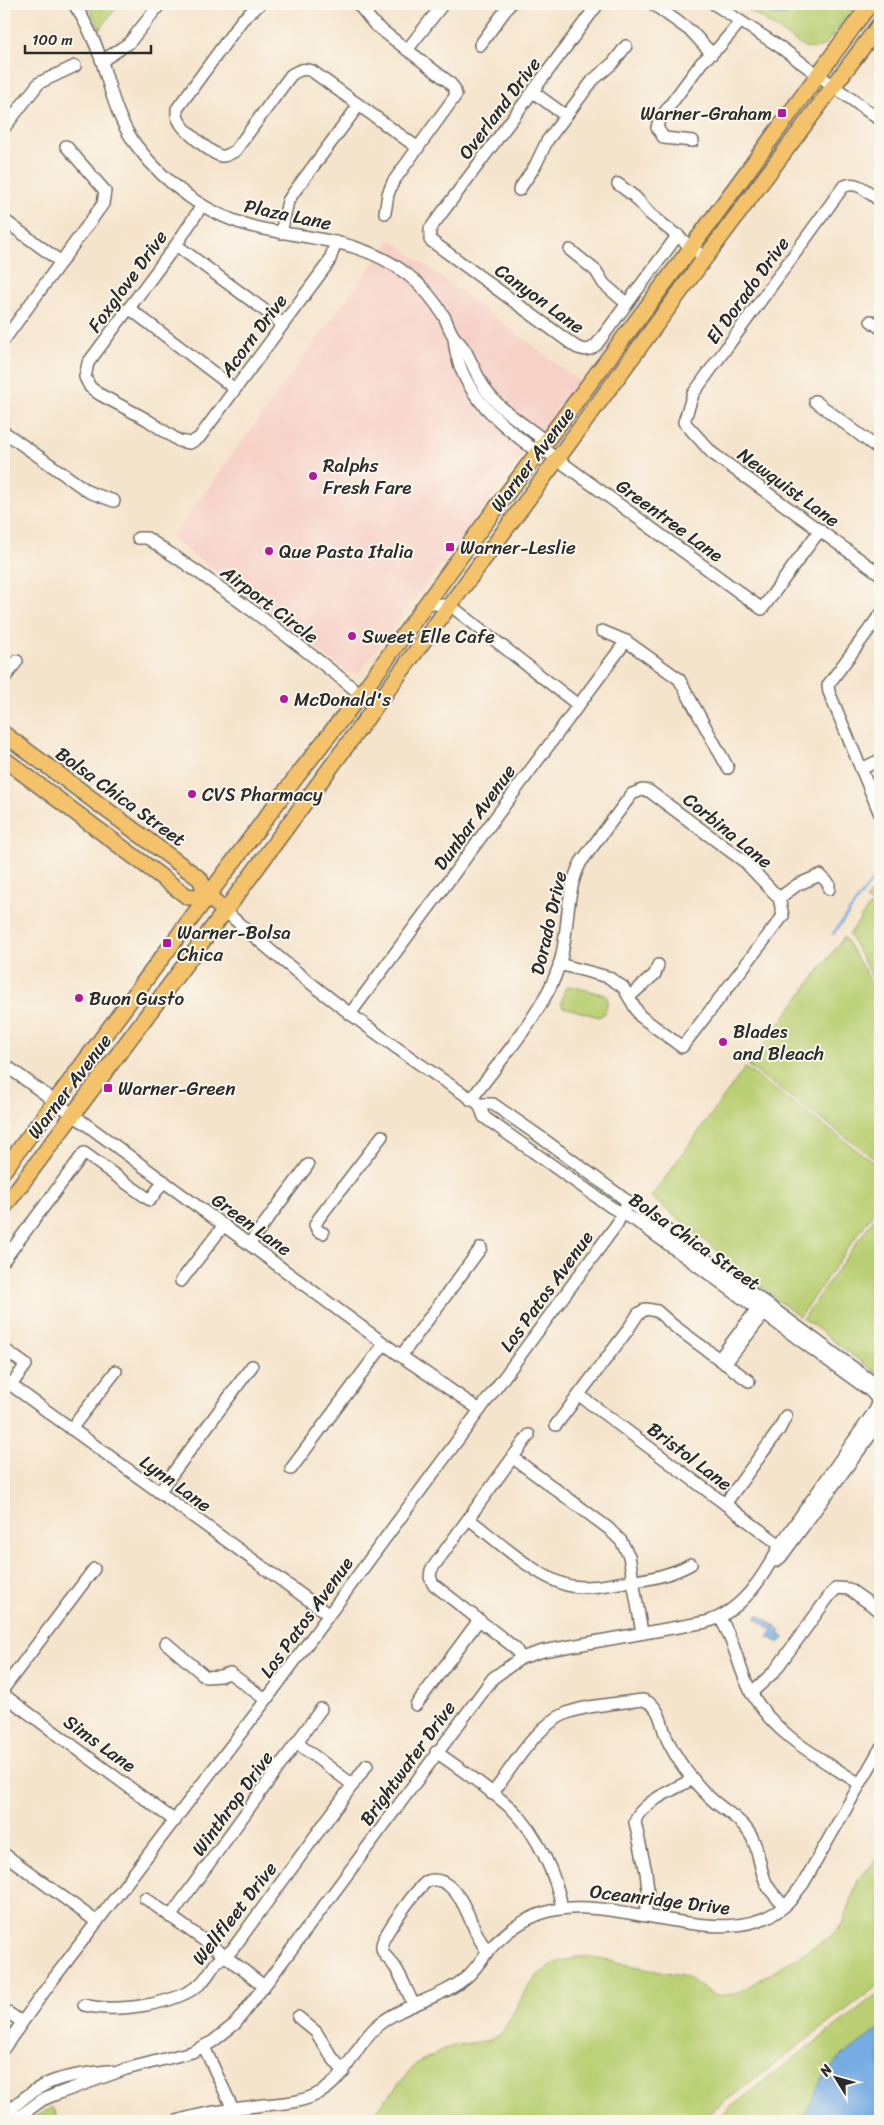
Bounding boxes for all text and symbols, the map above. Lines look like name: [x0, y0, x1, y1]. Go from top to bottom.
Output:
scale bar: [25, 22, 151, 54]
text: 100 m: [32, 27, 73, 53]
street label: Overland Drive: [450, 50, 549, 167]
place label: Warner-Graham: [640, 97, 772, 130]
marker: Warner-Graham: [776, 107, 788, 119]
street label: Plaza Lane: [241, 189, 335, 240]
street label: Foxglove Drive: [79, 223, 176, 340]
street label: El Dorado Drive: [697, 229, 798, 351]
street label: Canyon Lane: [488, 254, 592, 343]
street label: Acorn Drive: [210, 287, 296, 385]
street label: Warner Avenue: [481, 399, 583, 519]
street label: Newquist Lane: [730, 439, 847, 536]
place label: Ralphs Fresh Fare: [323, 449, 411, 504]
marker: Ralphs Fresh Fare: [307, 470, 319, 482]
street label: Greentree Lane: [609, 470, 731, 571]
place label: Warner-Leslie: [460, 531, 576, 564]
place label: Que Pasta Italia: [279, 535, 414, 568]
marker: Warner-Leslie: [444, 541, 456, 553]
marker: Que Pasta Italia: [263, 545, 275, 557]
street label: Airport Circle: [213, 556, 326, 653]
place label: Sweet Elle Cafe: [362, 620, 495, 653]
marker: Sweet Elle Cafe: [346, 630, 358, 642]
place label: McDonald's: [294, 683, 391, 716]
marker: McDonald's: [278, 693, 290, 705]
street label: Bolsa Chica Street: [48, 738, 193, 855]
street label: Dunbar Avenue: [424, 757, 525, 877]
place label: CVS Pharmacy: [202, 778, 323, 811]
street label: Corbina Lane: [675, 784, 780, 877]
marker: CVS Pharmacy: [186, 788, 198, 800]
street label: Dorado Drive: [521, 868, 577, 978]
place label: Warner-Bolsa Chica: [177, 916, 291, 971]
marker: Warner-Bolsa Chica: [161, 937, 173, 949]
place label: Buon Gusto: [89, 982, 184, 1015]
marker: Buon Gusto: [73, 992, 85, 1004]
place label: Blades and Bleach: [733, 1015, 824, 1070]
street label: Warner Avenue: [18, 1026, 120, 1146]
marker: Blades and Bleach: [717, 1036, 729, 1048]
place label: Warner-Green: [118, 1072, 235, 1105]
marker: Warner-Green: [102, 1082, 114, 1094]
street label: Green Lane: [204, 1184, 299, 1265]
street label: Bolsa Chica Street: [622, 1184, 768, 1299]
street label: Los Patos Avenue: [491, 1223, 602, 1359]
street label: Bristol Lane: [640, 1413, 740, 1500]
street label: Lynn Lane: [133, 1446, 219, 1521]
street label: Los Patos Avenue: [251, 1549, 362, 1685]
street label: Brightwater Drive: [351, 1694, 464, 1833]
street label: Sims Lane: [56, 1706, 143, 1781]
street label: Winthrop Drive: [183, 1743, 282, 1863]
street label: Wellfleet Drive: [183, 1854, 286, 1972]
street label: Oceanridge Drive: [588, 1875, 732, 1924]
north arrow: [812, 2052, 862, 2102]
text: N: [813, 2059, 839, 2083]

